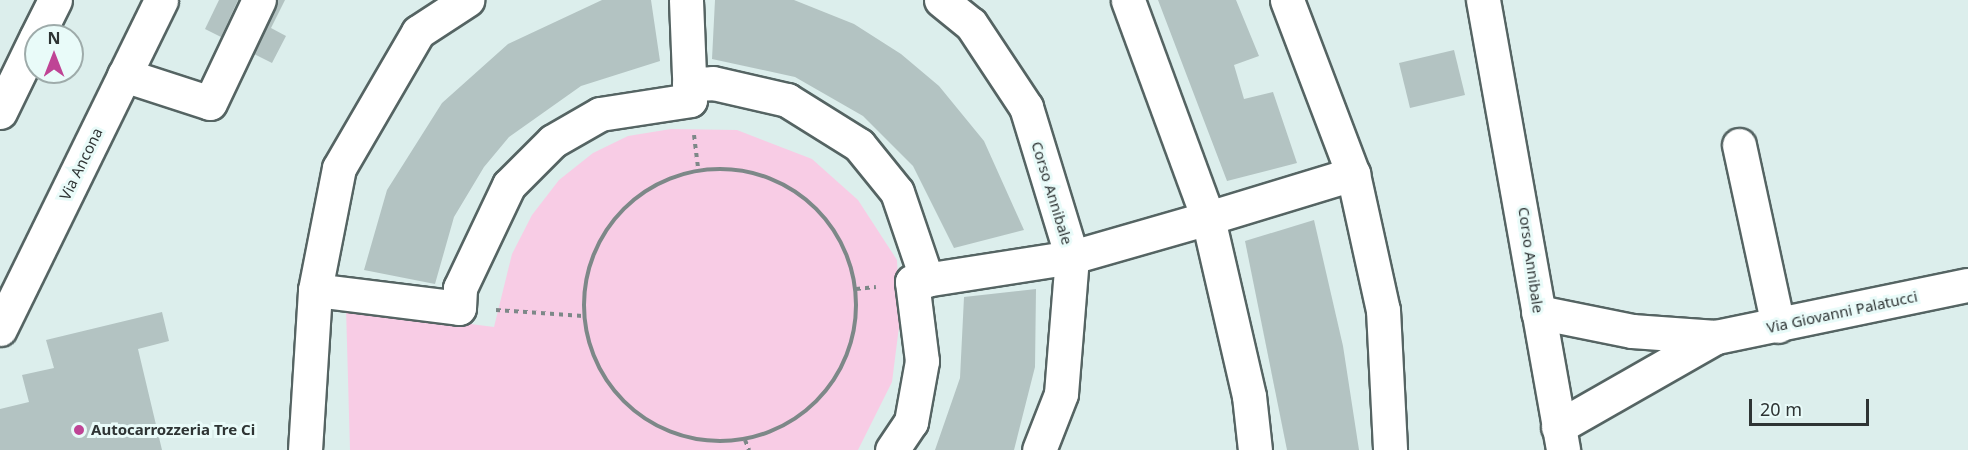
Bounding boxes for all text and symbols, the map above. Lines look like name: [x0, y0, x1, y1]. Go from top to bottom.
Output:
north arrow: [24, 24, 84, 84]
text: N: [47, 27, 61, 49]
street label: Via Ancona: [56, 125, 106, 203]
street label: Corso Annibale: [1028, 139, 1076, 247]
street label: Corso Annibale: [1515, 206, 1547, 314]
street label: Via Giovanni Palatucci: [1765, 287, 1919, 337]
scale bar: [1752, 387, 1872, 425]
text: 20 m: [1760, 397, 1802, 421]
place label: Autocarrozzeria Tre Ci: [91, 421, 255, 439]
marker: Autocarrozzeria Tre Ci: [72, 423, 86, 437]

